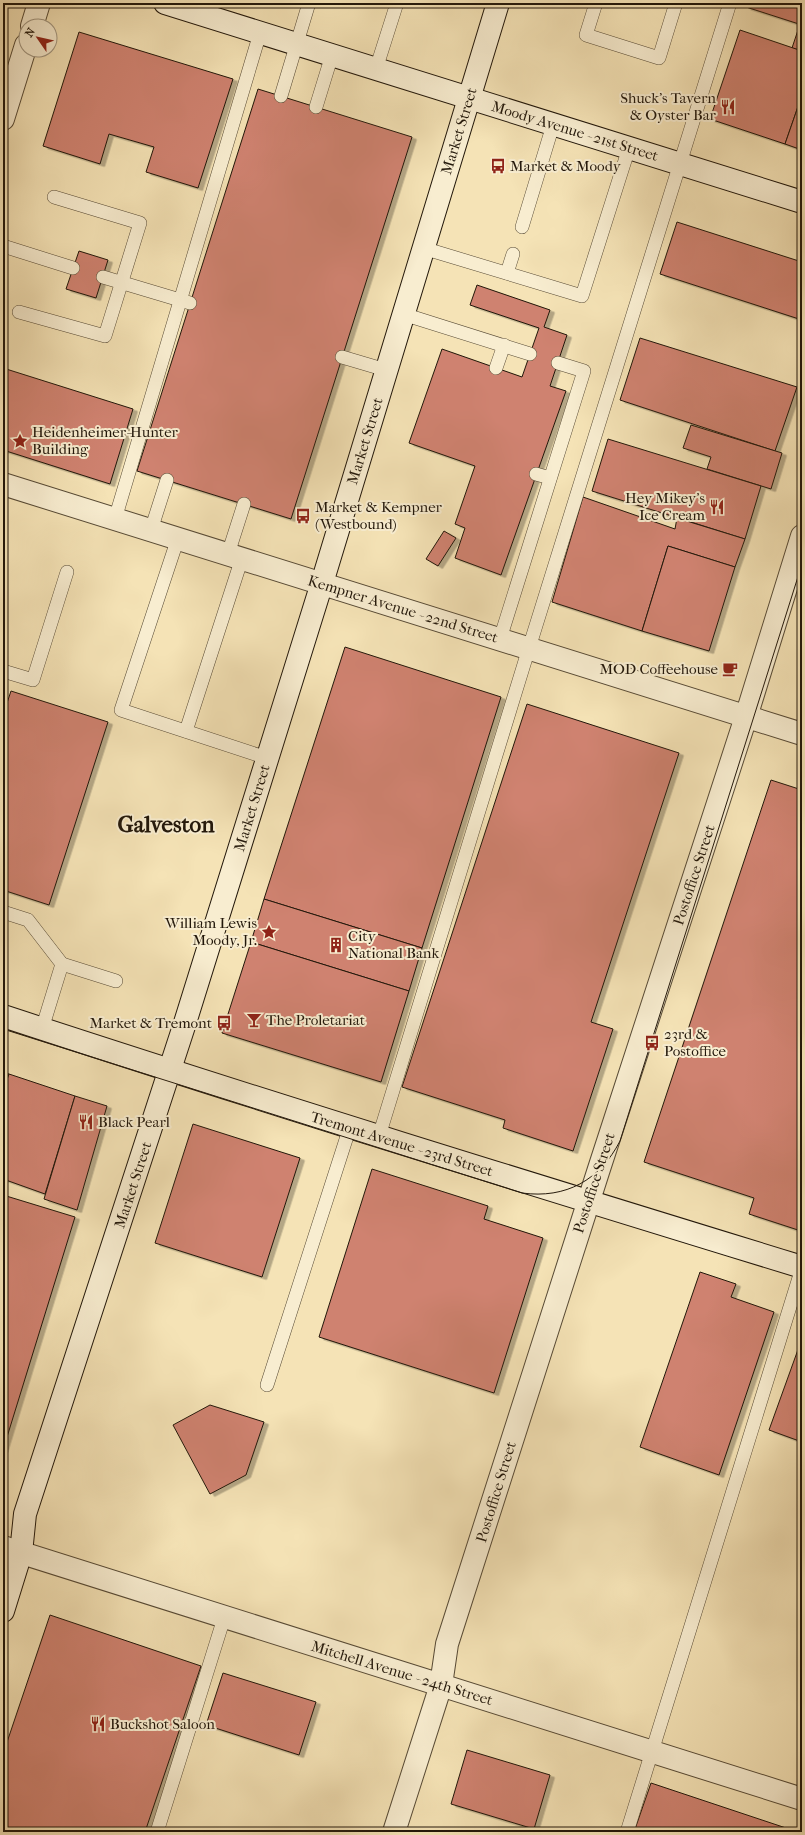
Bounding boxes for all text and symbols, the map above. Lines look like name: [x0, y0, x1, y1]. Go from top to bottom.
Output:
north arrow: [18, 18, 58, 58]
text: N: [22, 25, 38, 40]
street label: Market Street: [437, 85, 481, 177]
place label: Shuck's Tavern & Oyster Bar: [620, 89, 717, 124]
street label: Moody Avenue - 21st Street: [489, 97, 661, 165]
restaurant icon: Shuck's Tavern & Oyster Bar: [719, 98, 737, 116]
bus stop icon: Market & Moody: [489, 157, 507, 175]
place label: Market & Moody: [510, 157, 622, 175]
street label: Market Street: [343, 395, 387, 487]
place label: Heidenheimer-Hunter Building: [32, 423, 179, 458]
place icon: Heidenheimer-Hunter Building: [11, 432, 29, 450]
place label: Hey Mikey's Ice Cream: [625, 489, 706, 524]
place label: Market & Kempner (Westbound): [315, 498, 443, 533]
restaurant icon: Hey Mikey's Ice Cream: [708, 498, 726, 516]
bus stop icon: Market & Kempner (Westbound): [294, 507, 312, 525]
street label: Kempner Avenue - 22nd Street: [306, 571, 501, 647]
place label: MOD Coffeehouse: [600, 660, 719, 678]
cafe icon: MOD Coffeehouse: [721, 660, 739, 678]
street label: Market Street: [230, 762, 274, 854]
district label: Galveston: [118, 811, 215, 838]
street label: Postoffice Street: [669, 822, 719, 928]
place label: William Lewis Moody, Jr.: [164, 914, 257, 949]
place icon: William Lewis Moody, Jr.: [260, 923, 278, 941]
place label: City National Bank: [348, 927, 440, 962]
building icon: City National Bank: [327, 936, 345, 954]
bar icon: The Proletariat: [245, 1011, 263, 1029]
place label: The Proletariat: [266, 1011, 366, 1029]
place label: Market & Tremont: [89, 1014, 213, 1032]
bus stop icon: Market & Tremont: [215, 1014, 233, 1032]
place label: 23rd & Postoffice: [664, 1025, 727, 1060]
bus stop icon: 23rd & Postoffice: [643, 1034, 661, 1052]
street label: Tremont Avenue - 23rd Street: [309, 1108, 496, 1181]
restaurant icon: Black Pearl: [77, 1113, 95, 1131]
place label: Black Pearl: [98, 1113, 170, 1131]
street label: Postoffice Street: [569, 1130, 619, 1236]
street label: Market Street: [111, 1139, 156, 1231]
street label: Postoffice Street: [472, 1439, 520, 1545]
street label: Mitchell Avenue - 24th Street: [309, 1637, 496, 1709]
restaurant icon: Buckshot Saloon: [89, 1715, 107, 1733]
place label: Buckshot Saloon: [110, 1715, 215, 1733]

